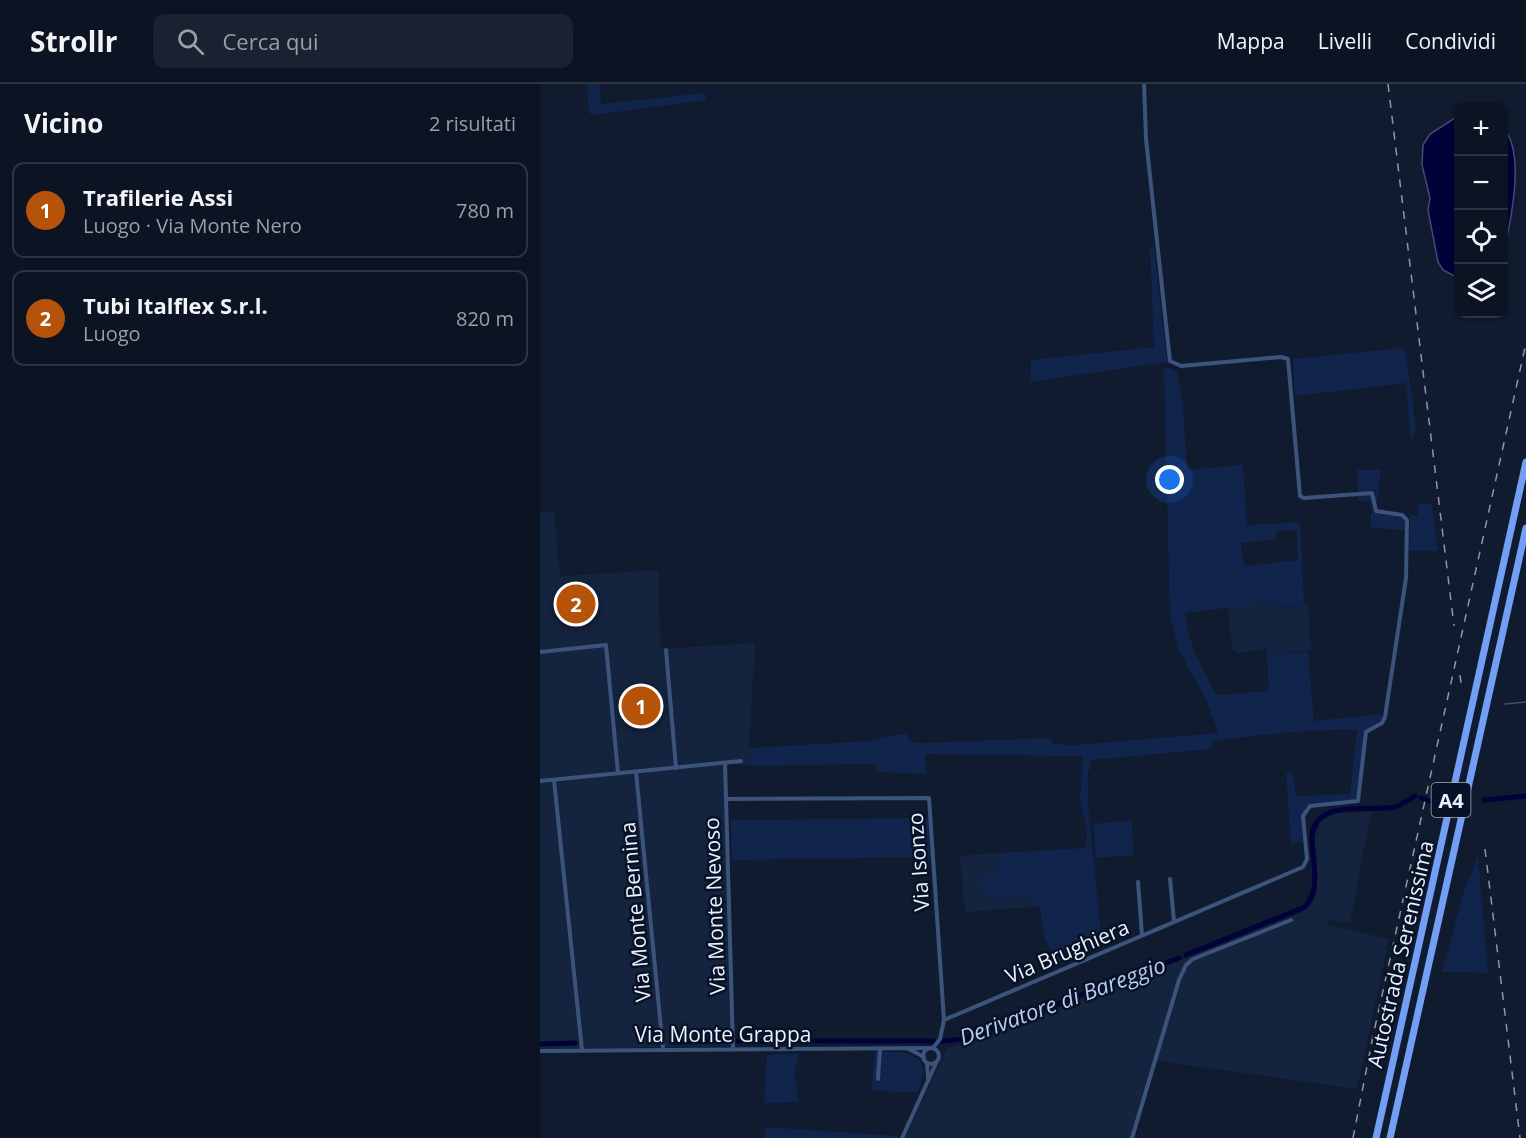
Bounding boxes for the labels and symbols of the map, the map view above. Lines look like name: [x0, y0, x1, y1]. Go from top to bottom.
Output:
your location: [1155, 465, 1184, 494]
pin: 2: [556, 582, 596, 626]
pin: 1: [622, 684, 660, 728]
road number: A4: [1432, 783, 1470, 817]
street label: Via Isonzo: [901, 812, 935, 912]
street label: Via Monte Nevoso: [697, 817, 731, 995]
street label: Via Monte Bernina: [613, 821, 657, 1003]
street label: Autostrada Serenissima: [1360, 838, 1440, 1070]
street label: Via Brughiera: [1001, 912, 1133, 990]
water label: Derivatore di Bareggio: [955, 949, 1169, 1051]
street label: Via Monte Grappa: [635, 1020, 811, 1048]

